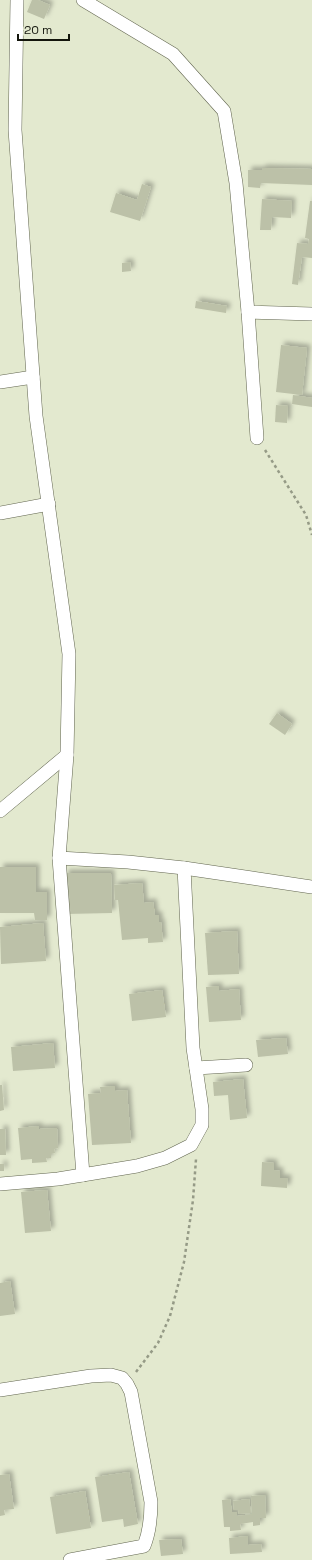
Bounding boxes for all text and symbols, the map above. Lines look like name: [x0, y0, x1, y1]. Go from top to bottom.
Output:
scale bar: [18, 16, 69, 42]
text: 20 m: [24, 22, 52, 38]

